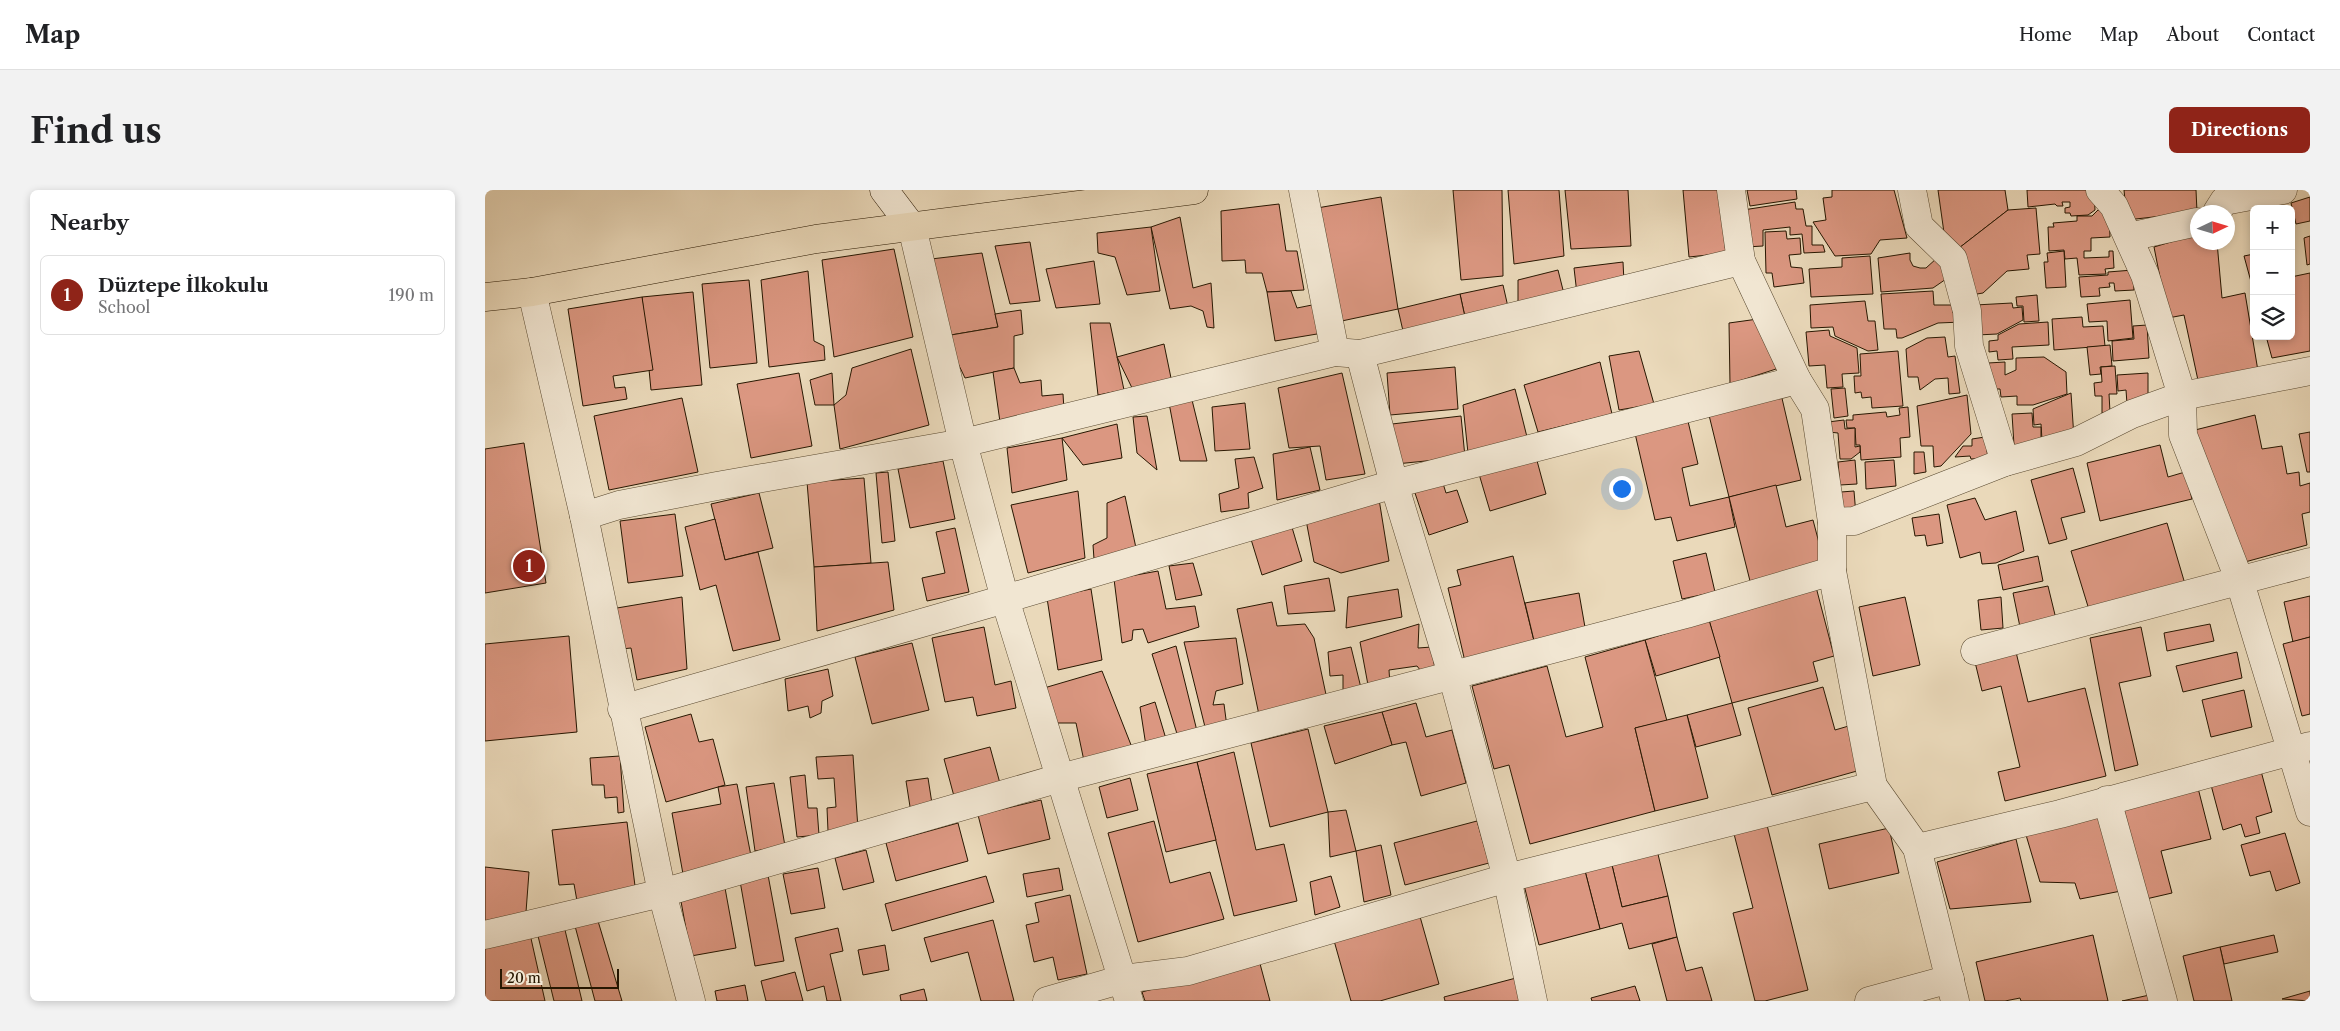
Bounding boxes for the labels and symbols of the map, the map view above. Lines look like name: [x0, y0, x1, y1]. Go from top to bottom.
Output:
north arrow: [2190, 205, 2235, 250]
your location: [1609, 476, 1635, 502]
pin: 1: [513, 547, 545, 585]
scale bar: [500, 966, 619, 989]

